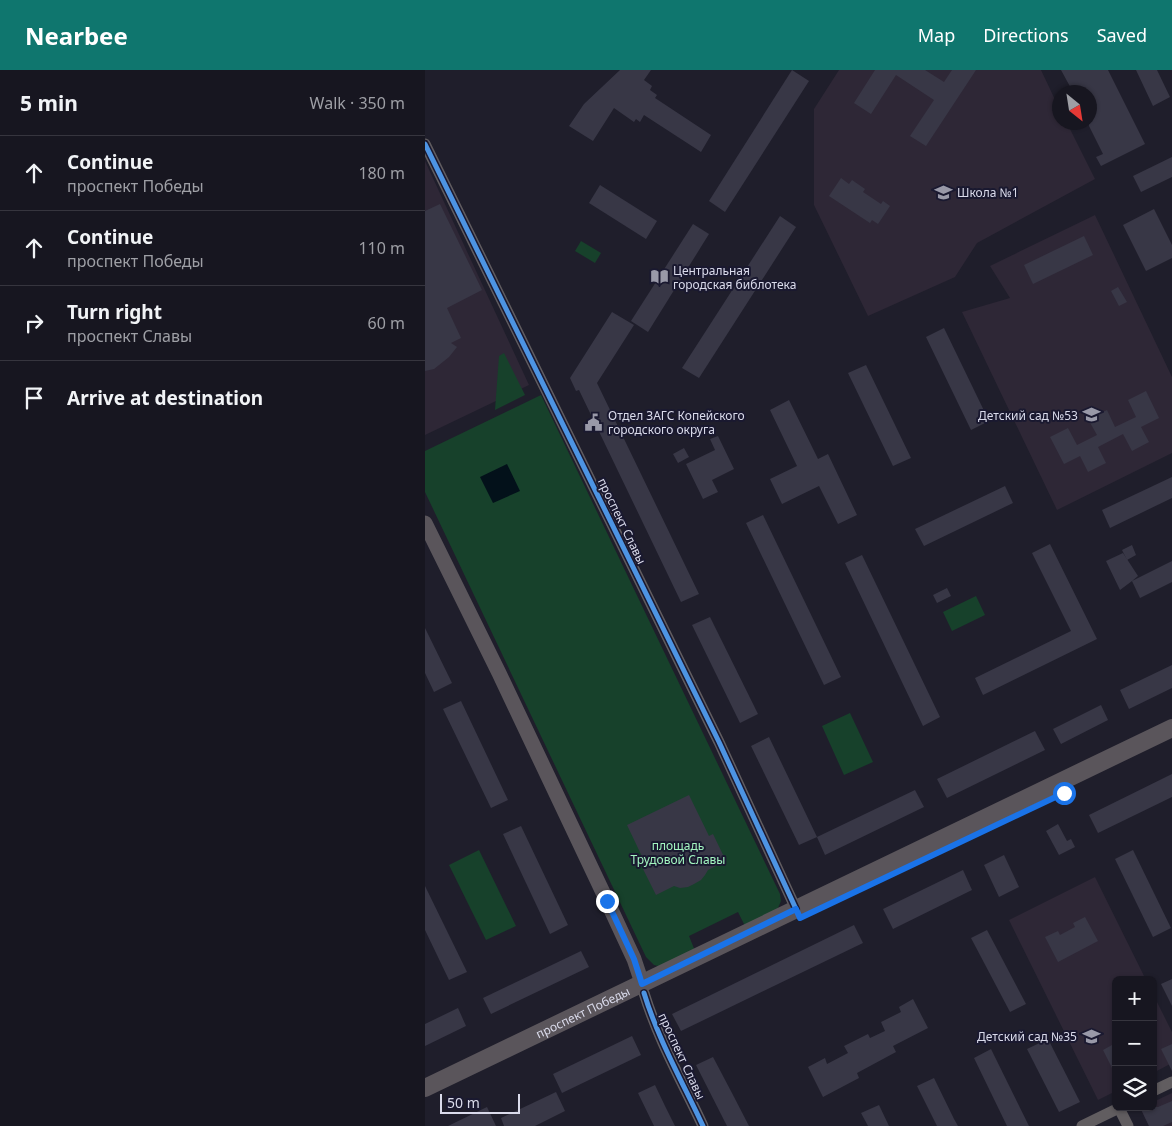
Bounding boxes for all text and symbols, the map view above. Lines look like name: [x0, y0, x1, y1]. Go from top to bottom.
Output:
text: Nearbee: [25, 19, 128, 52]
text: Map: [918, 23, 955, 47]
text: Directions: [983, 23, 1069, 47]
text: Saved: [1097, 23, 1147, 47]
north arrow: [1052, 85, 1097, 130]
text: 5 min: [20, 89, 78, 117]
text: Walk · 350 m: [310, 92, 405, 114]
text: Continue: [67, 149, 153, 175]
icon: ahead: [20, 159, 48, 187]
text: 180 m: [358, 162, 405, 184]
text: проспект Победы: [67, 175, 204, 197]
school or university icon: Школа №1: [933, 182, 953, 202]
place label: Школа №1: [957, 184, 1019, 201]
text: Continue: [67, 224, 153, 250]
icon: ahead: [20, 234, 48, 262]
text: 110 m: [358, 237, 405, 259]
text: проспект Победы: [67, 250, 204, 272]
place label: Центральная городская библотека: [673, 262, 796, 293]
library icon: Центральная городская библотека: [649, 267, 669, 287]
text: Turn right: [67, 299, 162, 325]
icon: right: [20, 309, 48, 337]
text: 60 m: [368, 312, 405, 334]
text: проспект Славы: [67, 325, 192, 347]
icon: arrive: [20, 384, 48, 412]
text: Arrive at destination: [67, 385, 263, 411]
school or university icon: Детский сад №53: [1082, 405, 1102, 425]
place label: Отдел ЗАГС Копейского городского округа: [608, 407, 745, 438]
place label: Детский сад №53: [978, 407, 1078, 424]
public building icon: Отдел ЗАГС Копейского городского округа: [584, 412, 604, 432]
street label: проспект Славы: [594, 475, 650, 567]
route start: [1053, 782, 1076, 805]
park label: площадь Трудовой Славы: [631, 837, 725, 868]
route end: [596, 890, 619, 913]
map controls: [1112, 976, 1157, 1111]
button: +: [1112, 976, 1157, 1021]
street label: проспект Победы: [533, 982, 633, 1042]
street label: проспект Славы: [654, 1010, 710, 1102]
button: −: [1112, 1021, 1157, 1066]
school or university icon: Детский сад №35: [1081, 1026, 1101, 1046]
place label: Детский сад №35: [977, 1028, 1077, 1045]
button: layers: [1112, 1066, 1157, 1111]
scale bar: [440, 1091, 520, 1114]
text: 50 m: [447, 1093, 480, 1112]

